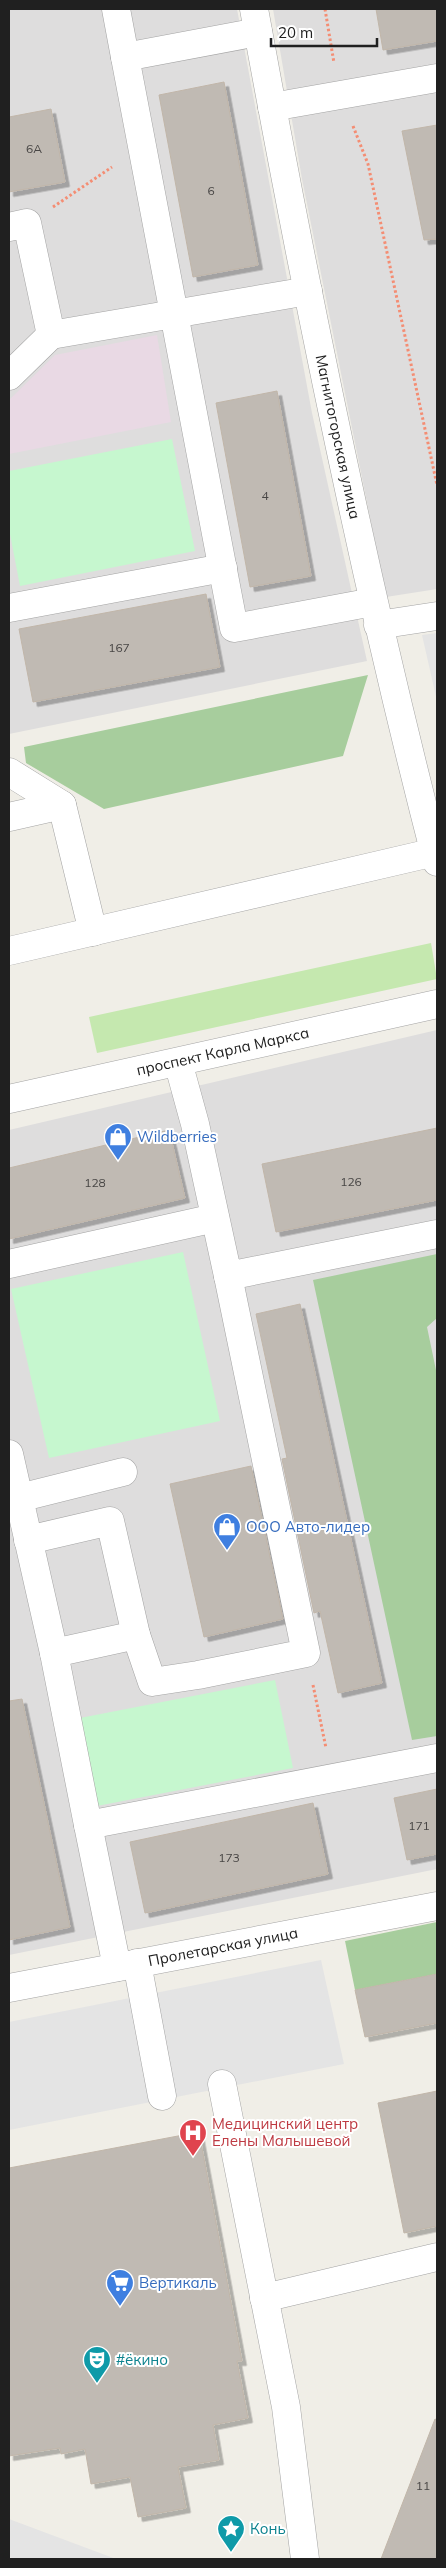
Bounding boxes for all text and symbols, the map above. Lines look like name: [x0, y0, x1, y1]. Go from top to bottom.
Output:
scale bar: [271, 15, 377, 47]
text: 20 m: [278, 23, 313, 42]
house number: 6А: [26, 141, 42, 156]
house number: 6: [207, 183, 215, 198]
street label: Магнитогорская улица: [312, 353, 365, 521]
house number: 4: [261, 488, 269, 503]
house number: 167: [108, 640, 130, 655]
street label: проспект Карла Маркса: [135, 1023, 311, 1079]
shop icon: Wildberries: [103, 1122, 133, 1161]
place label: Wildberries: [137, 1127, 217, 1146]
house number: 126: [340, 1174, 362, 1189]
house number: 128: [84, 1175, 106, 1190]
shop icon: ООО Авто-лидер: [212, 1512, 242, 1551]
place label: ООО Авто-лидер: [246, 1517, 370, 1536]
house number: 171: [408, 1818, 430, 1833]
house number: 173: [218, 1850, 240, 1865]
street label: Пролетарская улица: [146, 1923, 300, 1970]
place label: Медицинский центр Елены Малышевой: [212, 2114, 358, 2150]
hospital icon: Медицинский центр Елены Малышевой: [178, 2118, 208, 2157]
supermarket icon: Вертикаль: [105, 2268, 135, 2307]
place label: Вертикаль: [139, 2273, 217, 2292]
theatre icon: #ёкино: [82, 2345, 112, 2384]
place label: #ёкино: [116, 2350, 168, 2369]
house number: 11: [416, 2478, 430, 2493]
place icon: Конь: [216, 2514, 246, 2553]
place label: Конь: [250, 2519, 286, 2538]

